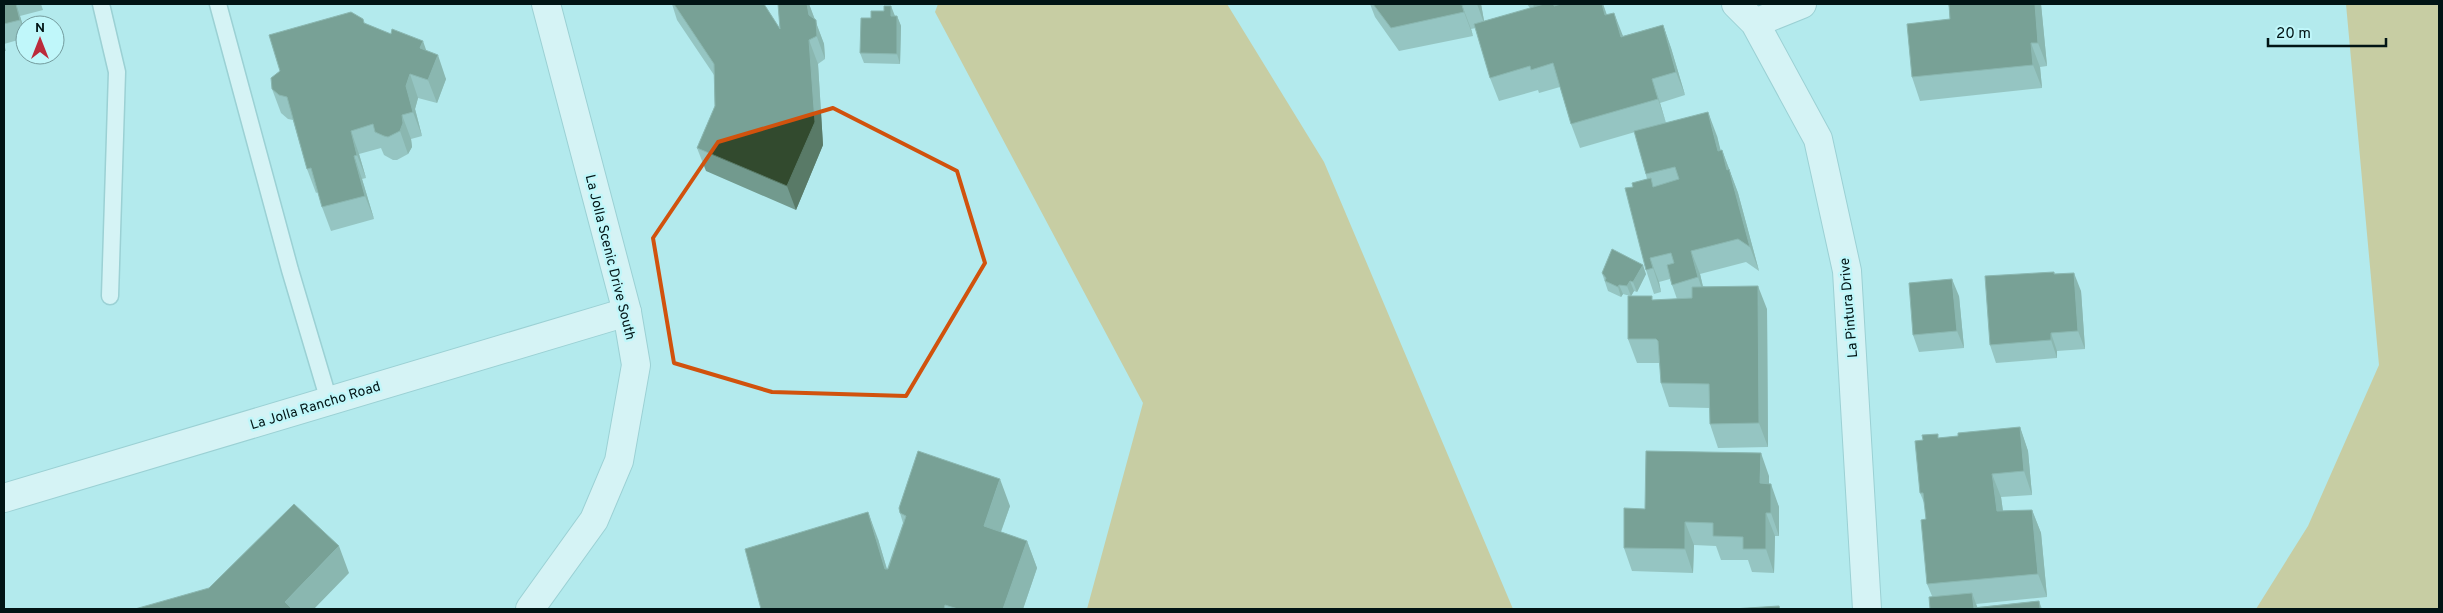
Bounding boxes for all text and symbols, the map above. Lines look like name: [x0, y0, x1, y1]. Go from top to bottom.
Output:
north arrow: [15, 15, 65, 65]
scale bar: [2268, 15, 2386, 47]
text: N: [35, 20, 45, 37]
text: 20 m: [2276, 25, 2311, 44]
street label: La Jolla Scenic Drive South: [581, 173, 638, 342]
street label: La Pintura Drive: [1837, 257, 1862, 359]
street label: La Jolla Rancho Road: [248, 379, 383, 434]

